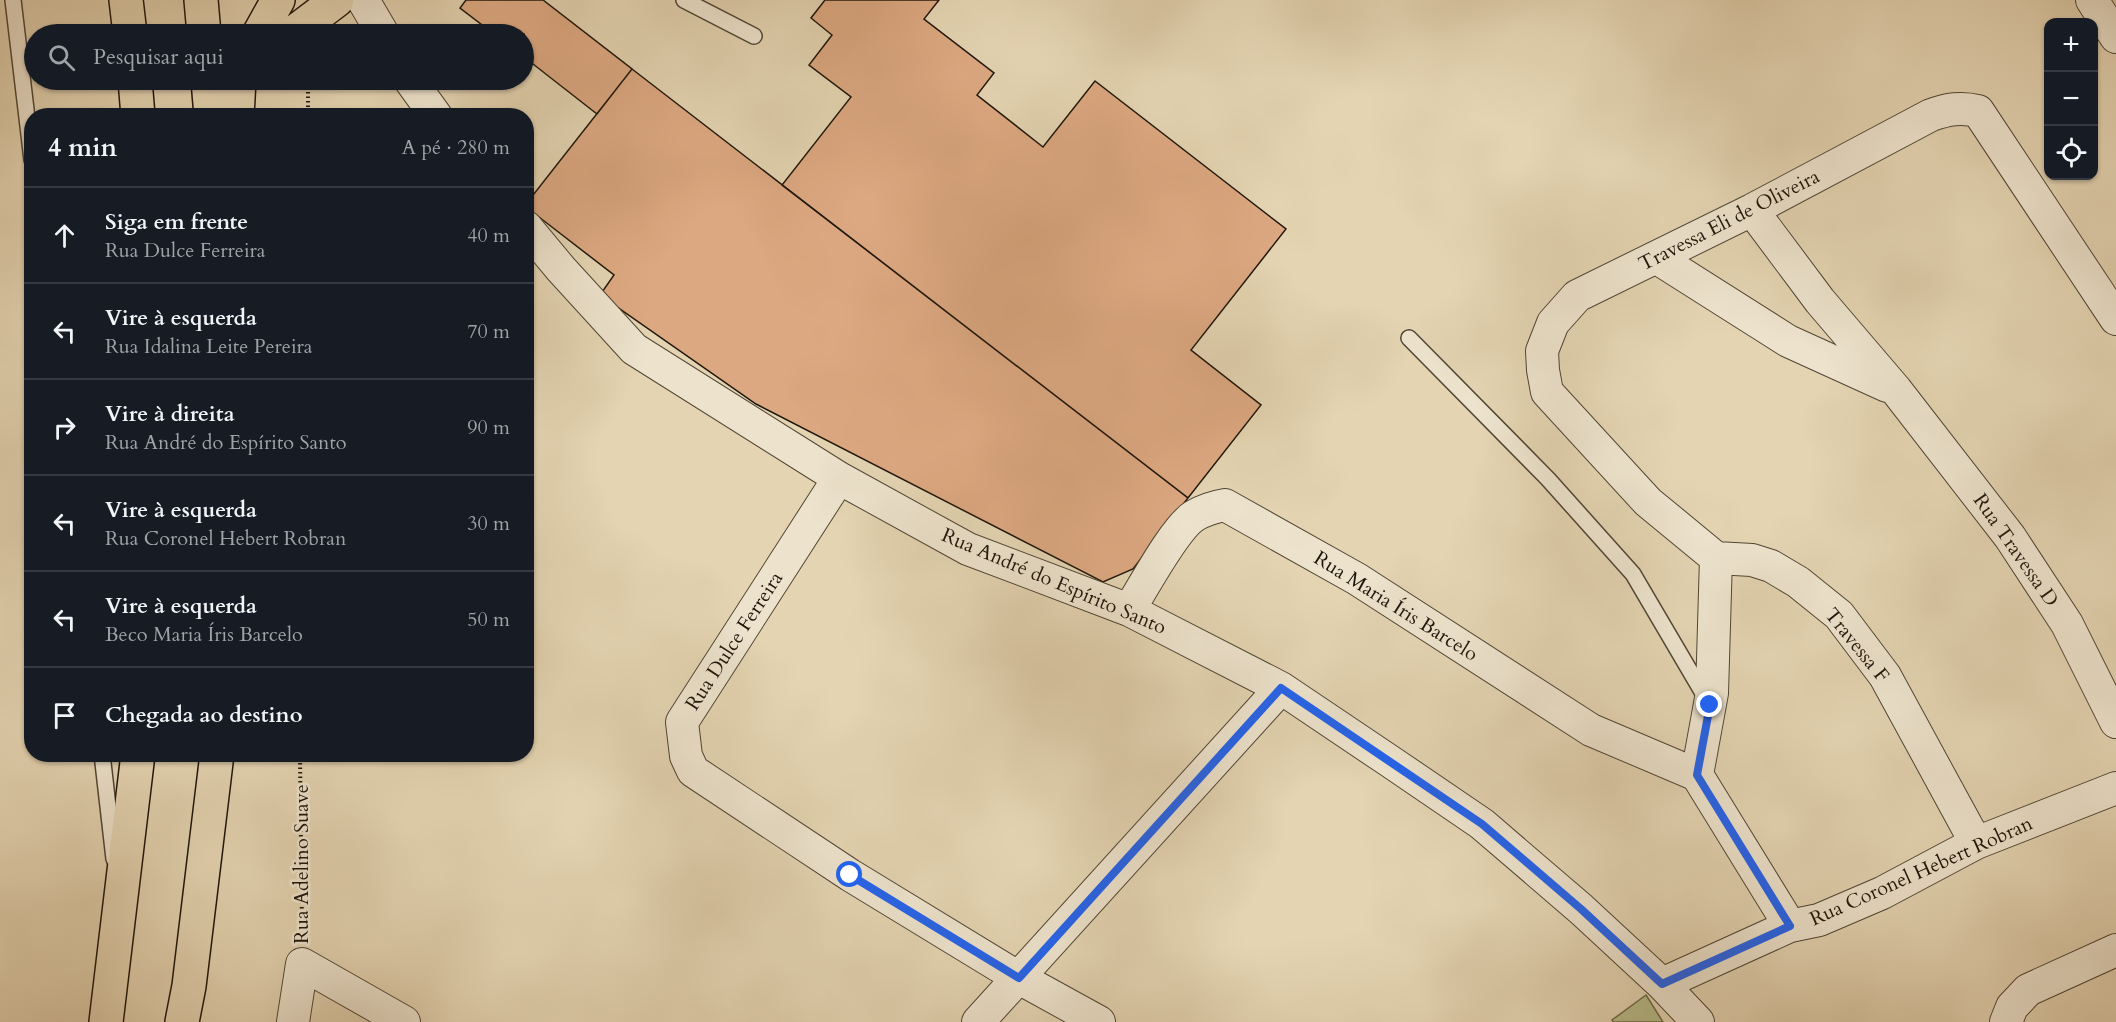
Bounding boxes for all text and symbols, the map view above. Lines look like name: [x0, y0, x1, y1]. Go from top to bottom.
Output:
map controls: [2044, 18, 2098, 180]
button: +: [2044, 18, 2098, 72]
search box: [24, 24, 534, 90]
icon: search: [45, 41, 78, 74]
text: Pesquisar aqui: [93, 42, 224, 72]
button: −: [2044, 72, 2098, 126]
button: locate: [2044, 126, 2098, 180]
text: 4 min: [48, 130, 117, 165]
text: A pé · 280 m: [402, 134, 510, 161]
street label: Travessa Eli de Oliveira: [1634, 163, 1824, 277]
text: Siga em frente: [105, 207, 248, 237]
icon: ahead: [48, 219, 81, 252]
text: 40 m: [467, 222, 510, 249]
text: Rua Dulce Ferreira: [105, 237, 265, 264]
text: Vire à esquerda: [105, 303, 257, 333]
icon: left: [48, 315, 81, 348]
text: 70 m: [467, 318, 510, 345]
text: Rua Idalina Leite Pereira: [105, 333, 312, 360]
text: Vire à direita: [105, 399, 235, 429]
icon: right: [48, 411, 81, 444]
text: 90 m: [467, 414, 510, 441]
text: Rua André do Espírito Santo: [105, 429, 347, 456]
street label: Rua Travessa D: [1967, 488, 2065, 612]
text: Vire à esquerda: [105, 495, 257, 525]
icon: left: [48, 507, 81, 540]
text: 30 m: [467, 510, 510, 537]
street label: Rua André do Espírito Santo: [938, 521, 1171, 641]
text: Rua Coronel Hebert Robran: [105, 525, 346, 552]
street label: Rua Maria Íris Barcelo: [1309, 545, 1483, 668]
street label: Rua Dulce Ferreira: [679, 566, 789, 716]
text: Vire à esquerda: [105, 591, 257, 621]
street label: Travessa F: [1819, 602, 1895, 688]
icon: left: [48, 603, 81, 636]
text: 50 m: [467, 606, 510, 633]
text: Beco Maria Íris Barcelo: [105, 621, 303, 648]
route end: [1696, 691, 1722, 717]
icon: arrive: [48, 699, 81, 732]
text: Chegada ao destino: [105, 700, 303, 730]
street label: Rua Adelino Suave: [288, 784, 315, 944]
street label: Rua Coronel Hebert Robran: [1805, 809, 2037, 932]
route start: [836, 861, 862, 887]

